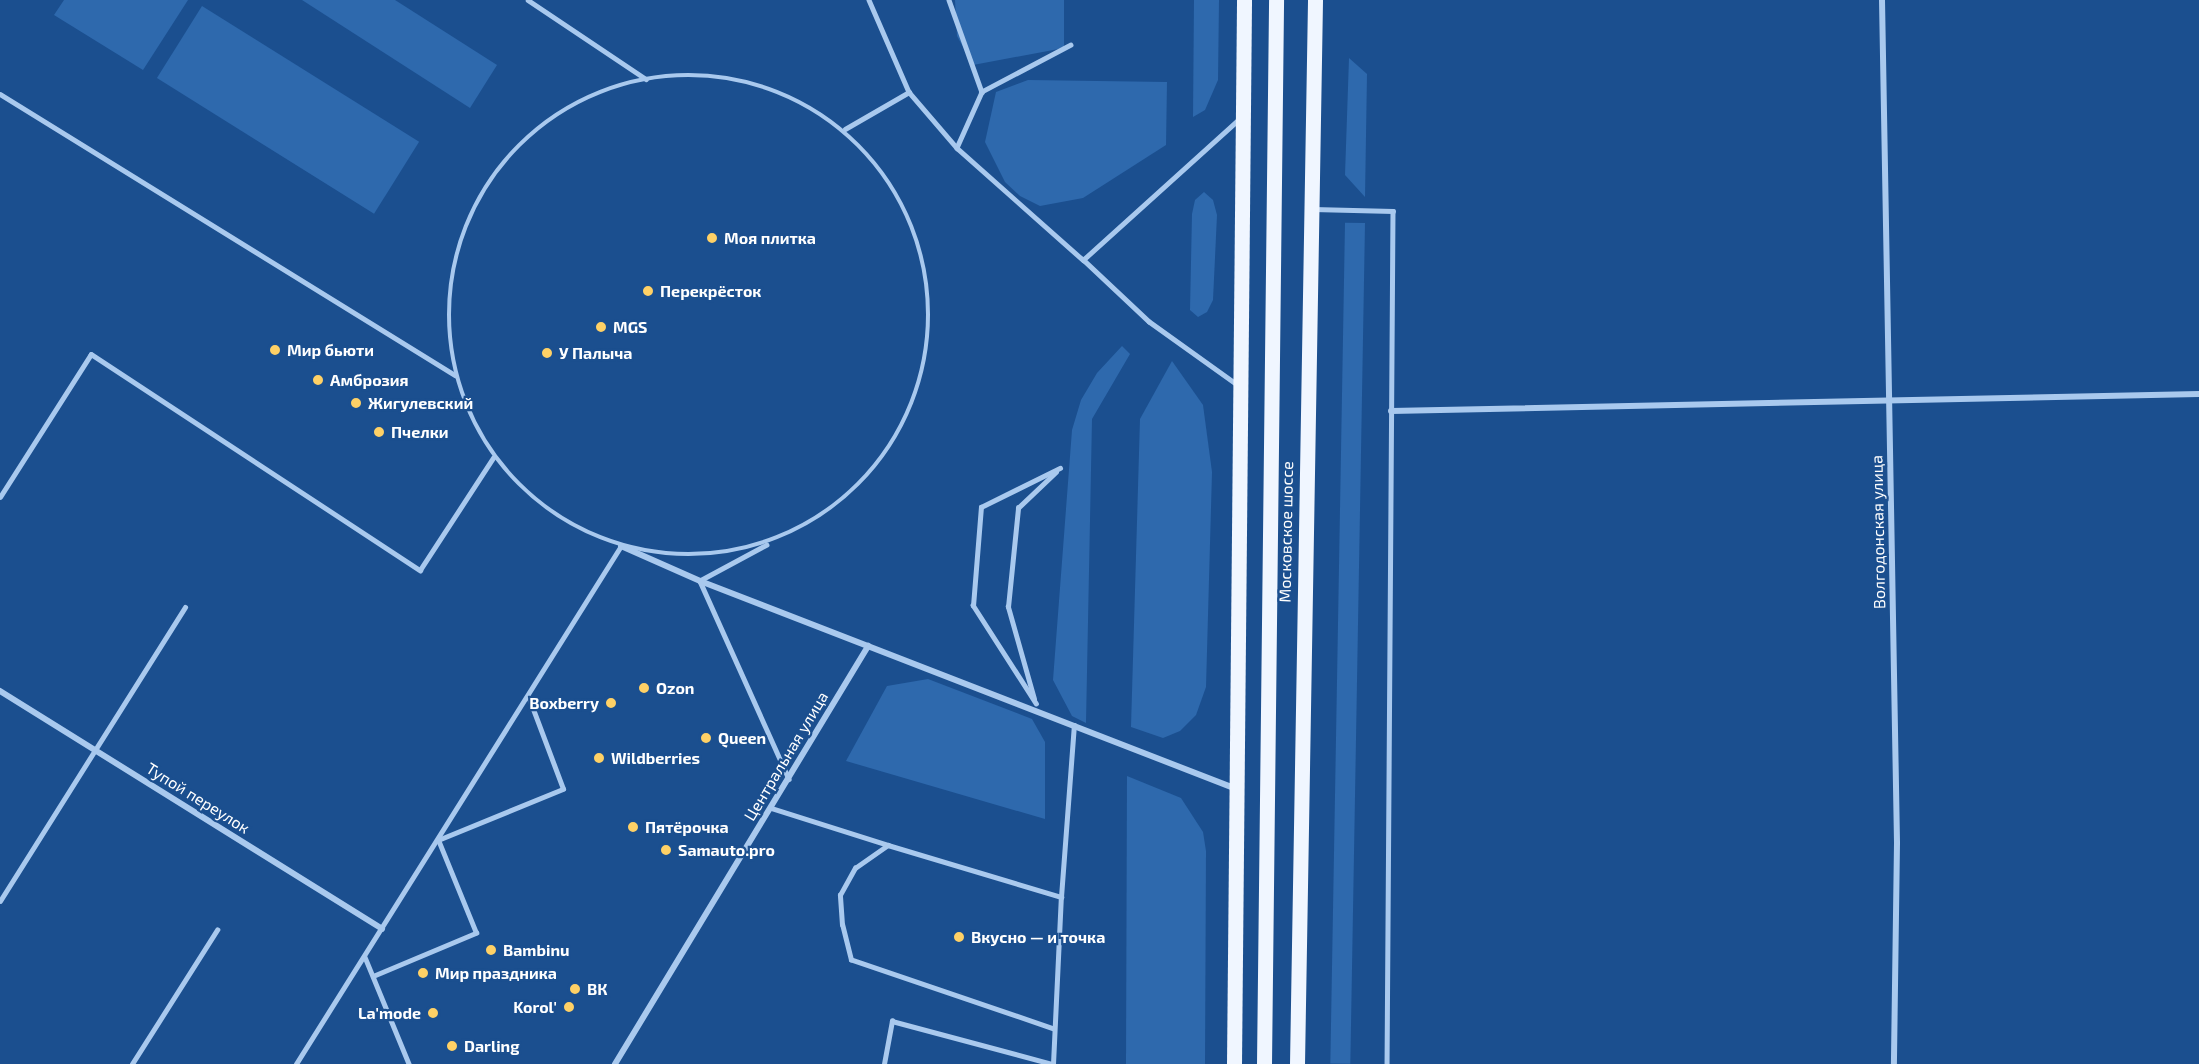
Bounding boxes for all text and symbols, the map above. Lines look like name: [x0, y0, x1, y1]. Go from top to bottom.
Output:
place label: Моя плитка: [724, 228, 816, 248]
marker: Моя плитка: [705, 231, 719, 245]
place label: Перекрёсток: [660, 281, 761, 301]
marker: Перекрёсток: [641, 284, 655, 298]
place label: MGS: [613, 317, 647, 337]
marker: MGS: [594, 320, 608, 334]
place label: Мир бьюти: [287, 340, 374, 360]
marker: Мир бьюти: [268, 343, 282, 357]
place label: У Палыча: [559, 343, 632, 363]
marker: У Палыча: [540, 346, 554, 360]
place label: Амброзия: [330, 370, 409, 390]
marker: Амброзия: [311, 373, 325, 387]
place label: Жигулевский: [368, 393, 473, 413]
marker: Жигулевский: [349, 396, 363, 410]
place label: Пчелки: [391, 422, 448, 442]
marker: Пчелки: [372, 425, 386, 439]
street label: Волгодонская улица: [1867, 455, 1889, 609]
street label: Московское шоссе: [1275, 461, 1297, 603]
place label: Ozon: [656, 678, 694, 698]
marker: Ozon: [637, 681, 651, 695]
street label: Центральная улица: [740, 688, 832, 824]
place label: Boxberry: [529, 693, 599, 713]
marker: Boxberry: [604, 696, 618, 710]
place label: Queen: [718, 728, 766, 748]
marker: Queen: [699, 731, 713, 745]
place label: Wildberries: [611, 748, 700, 768]
marker: Wildberries: [592, 751, 606, 765]
street label: Тупой переулок: [143, 758, 253, 838]
place label: Пятёрочка: [645, 817, 729, 837]
marker: Пятёрочка: [626, 820, 640, 834]
place label: Samauto.pro: [678, 840, 775, 860]
marker: Samauto.pro: [659, 843, 673, 857]
place label: Вкусно — и точка: [971, 927, 1105, 947]
marker: Вкусно — и точка: [952, 930, 966, 944]
place label: Bambinu: [503, 940, 569, 960]
marker: Bambinu: [484, 943, 498, 957]
place label: Мир праздника: [435, 963, 557, 983]
marker: Мир праздника: [416, 966, 430, 980]
place label: ВК: [587, 979, 608, 999]
marker: ВК: [568, 982, 582, 996]
place label: Korol': [513, 997, 557, 1017]
marker: Korol': [562, 1000, 576, 1014]
place label: La'mode: [358, 1003, 421, 1023]
marker: La'mode: [426, 1006, 440, 1020]
place label: Darling: [464, 1036, 519, 1056]
marker: Darling: [445, 1039, 459, 1053]

